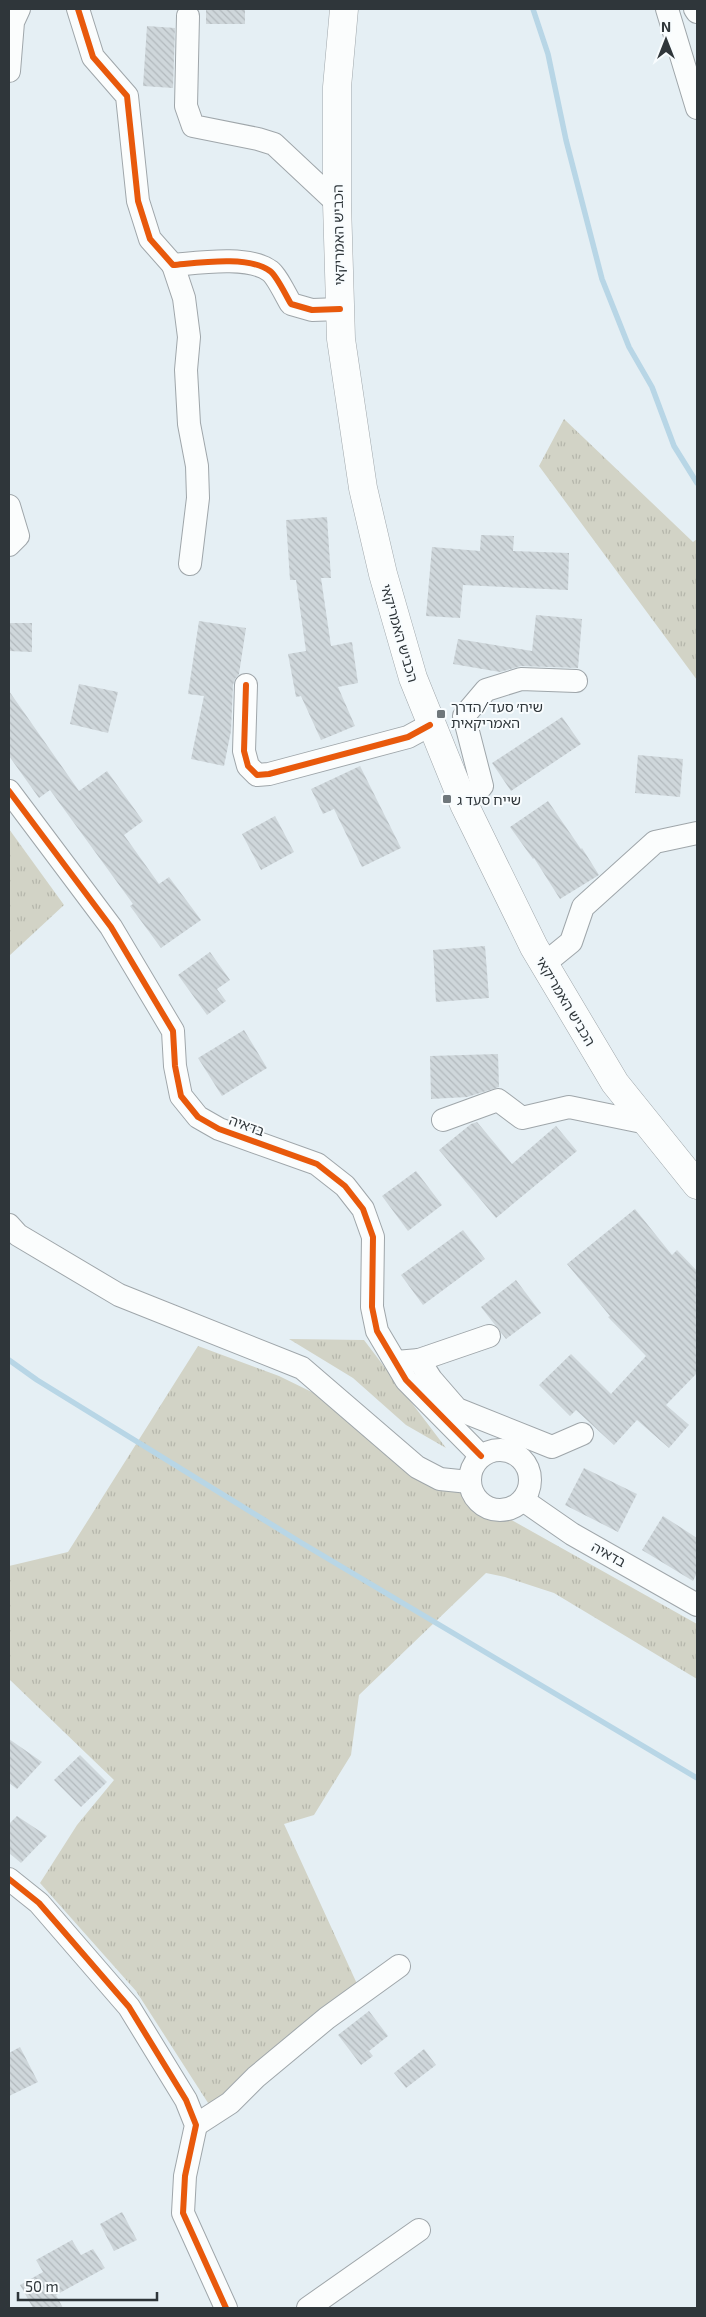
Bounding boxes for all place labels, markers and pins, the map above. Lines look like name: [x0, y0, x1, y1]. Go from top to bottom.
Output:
place label: שיח׳ סעד/הדרך האמריקאית: [451, 698, 543, 731]
marker: שיח׳ סעד/הדרך האמריקאית: [435, 708, 447, 720]
place label: שייח סעד ג: [457, 791, 521, 808]
marker: שייח סעד ג: [441, 793, 453, 805]

